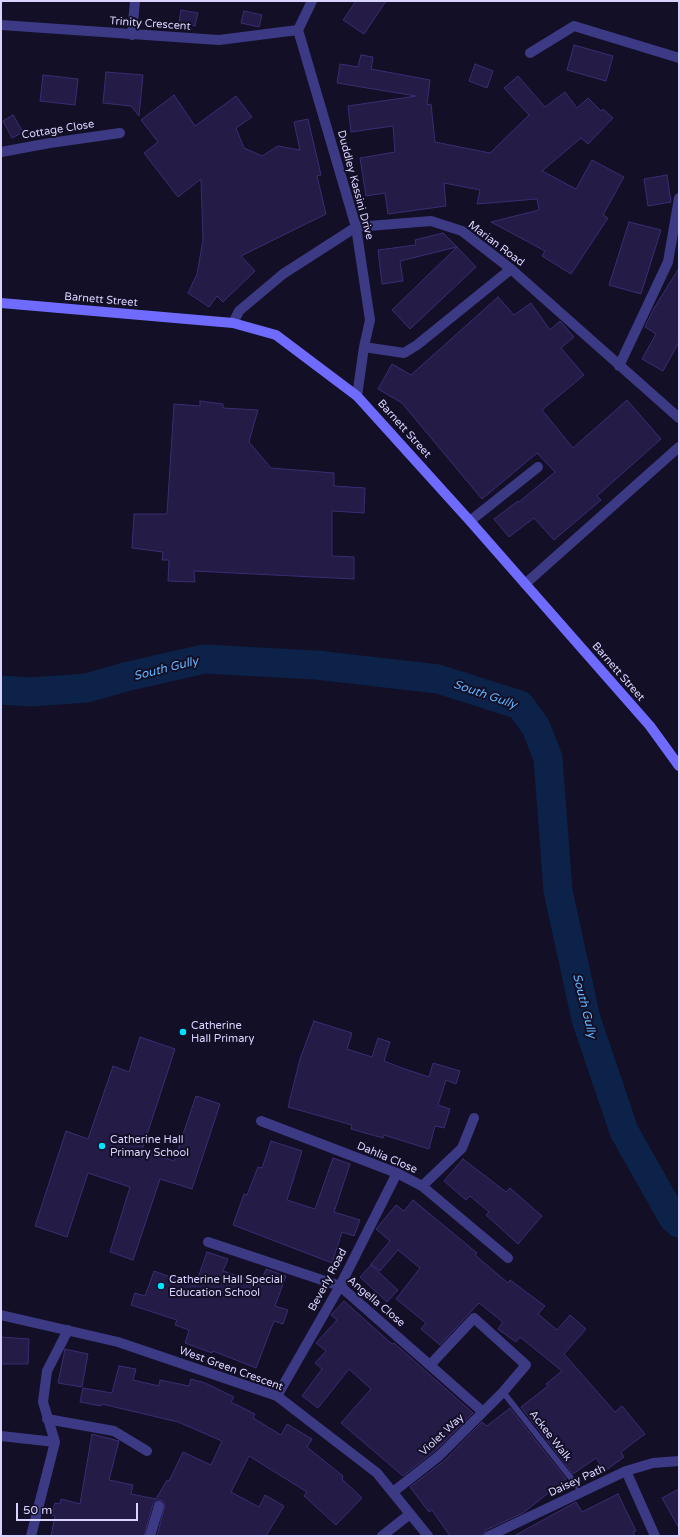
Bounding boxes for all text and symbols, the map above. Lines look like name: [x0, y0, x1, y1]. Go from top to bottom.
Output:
street label: Trinity Crescent: [109, 15, 191, 33]
street label: Cottage Close: [21, 118, 95, 142]
street label: Duddley Kassini Drive: [334, 129, 376, 241]
street label: Marian Road: [465, 219, 527, 269]
street label: Barnett Street: [64, 290, 138, 310]
street label: Barnett Street: [374, 397, 434, 461]
street label: Barnett Street: [589, 640, 647, 704]
water label: South Gully: [132, 654, 200, 684]
water label: South Gully: [452, 677, 518, 713]
water label: South Gully: [569, 972, 599, 1040]
place label: Catherine Hall Primary: [191, 1019, 254, 1045]
marker: Catherine Hall Primary: [178, 1027, 188, 1037]
place label: Catherine Hall Primary School: [110, 1133, 189, 1159]
street label: Dahlia Close: [355, 1139, 419, 1177]
marker: Catherine Hall Primary School: [97, 1141, 107, 1151]
street label: Beverly Road: [306, 1246, 350, 1314]
place label: Catherine Hall Special Education School: [169, 1273, 283, 1299]
street label: Angella Close: [345, 1274, 407, 1330]
marker: Catherine Hall Special Education School: [156, 1281, 166, 1291]
street label: West Green Crescent: [177, 1344, 285, 1394]
street label: Ackee Walk: [526, 1408, 574, 1464]
street label: Violet Way: [417, 1411, 467, 1459]
street label: Daisey Path: [546, 1462, 608, 1500]
scale bar: [18, 1495, 140, 1521]
text: 50 m: [23, 1503, 52, 1517]

